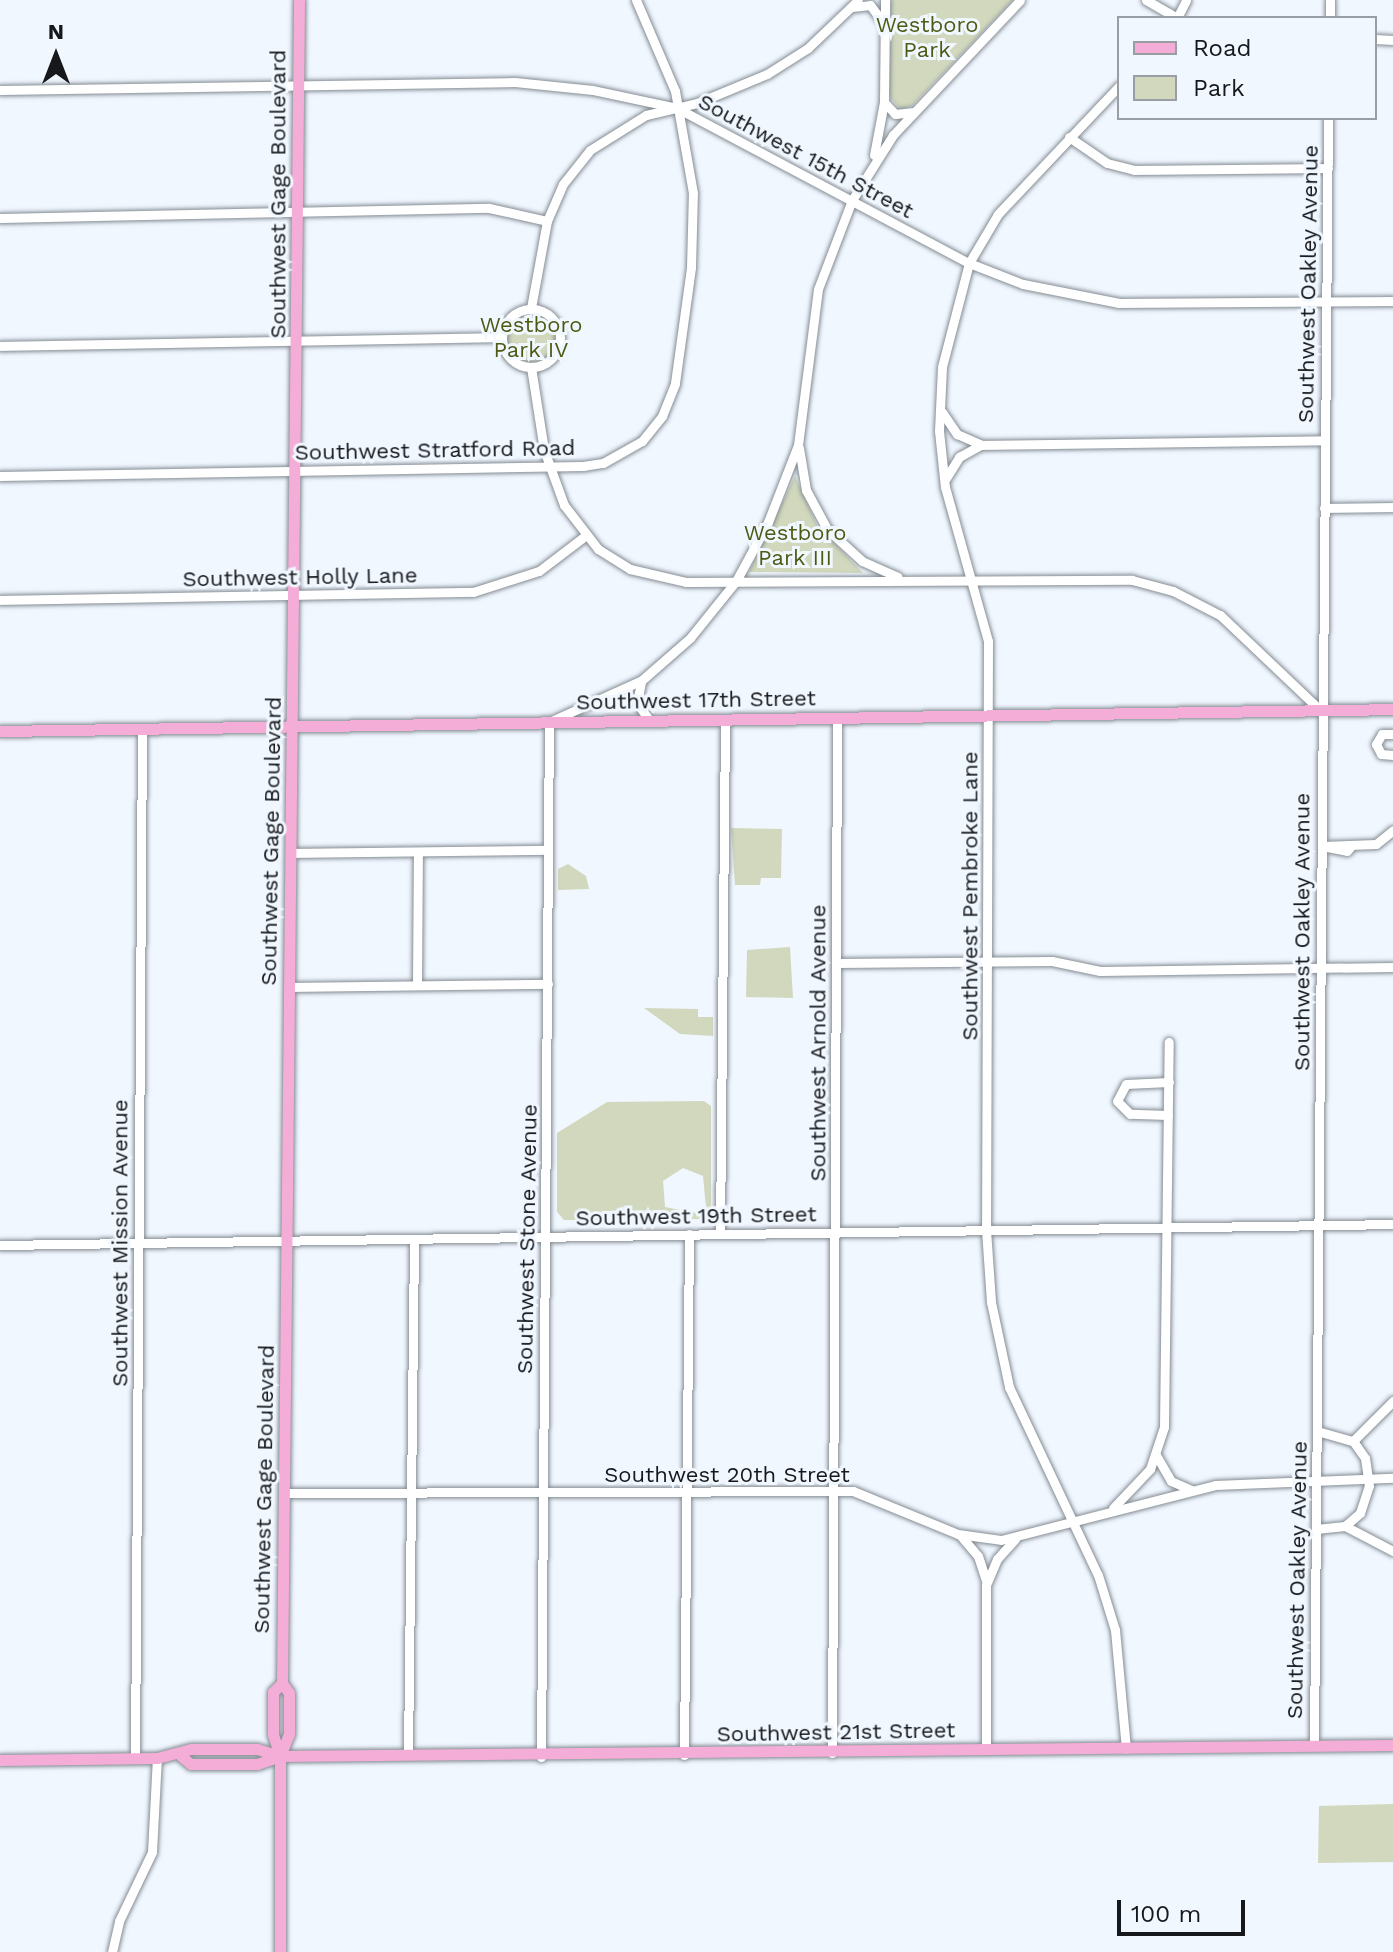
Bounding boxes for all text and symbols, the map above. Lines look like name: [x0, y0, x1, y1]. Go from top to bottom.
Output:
park label: Westboro Park: [876, 11, 978, 62]
north arrow: [16, 16, 96, 96]
legend: [1117, 16, 1377, 120]
text: N: [48, 19, 64, 44]
text: Road: [1193, 34, 1252, 62]
street label: Southwest Gage Boulevard: [265, 49, 291, 339]
text: Park: [1193, 74, 1245, 102]
street label: Southwest 15th Street: [694, 88, 918, 224]
street label: Southwest Oakley Avenue: [1292, 144, 1324, 424]
park label: Westboro Park IV: [480, 311, 582, 362]
street label: Southwest Stratford Road: [295, 434, 575, 466]
park label: Westboro Park III: [744, 519, 846, 570]
street label: Southwest Holly Lane: [182, 562, 418, 592]
street label: Southwest 17th Street: [576, 685, 816, 715]
street label: Southwest Gage Boulevard: [255, 696, 287, 986]
street label: Southwest Pembroke Lane: [957, 751, 983, 1041]
street label: Southwest Oakley Avenue: [1289, 792, 1315, 1072]
street label: Southwest Arnold Avenue: [805, 904, 831, 1182]
street label: Southwest Mission Avenue: [107, 1099, 133, 1387]
street label: Southwest Stone Avenue: [511, 1103, 543, 1375]
street label: Southwest 19th Street: [575, 1201, 817, 1231]
street label: Southwest Gage Boulevard: [248, 1344, 280, 1634]
street label: Southwest Oakley Avenue: [1281, 1440, 1313, 1720]
street label: Southwest 20th Street: [604, 1462, 850, 1488]
street label: Southwest 21st Street: [717, 1717, 955, 1747]
scale bar: [1121, 1884, 1249, 1934]
text: 100 m: [1131, 1900, 1201, 1928]

